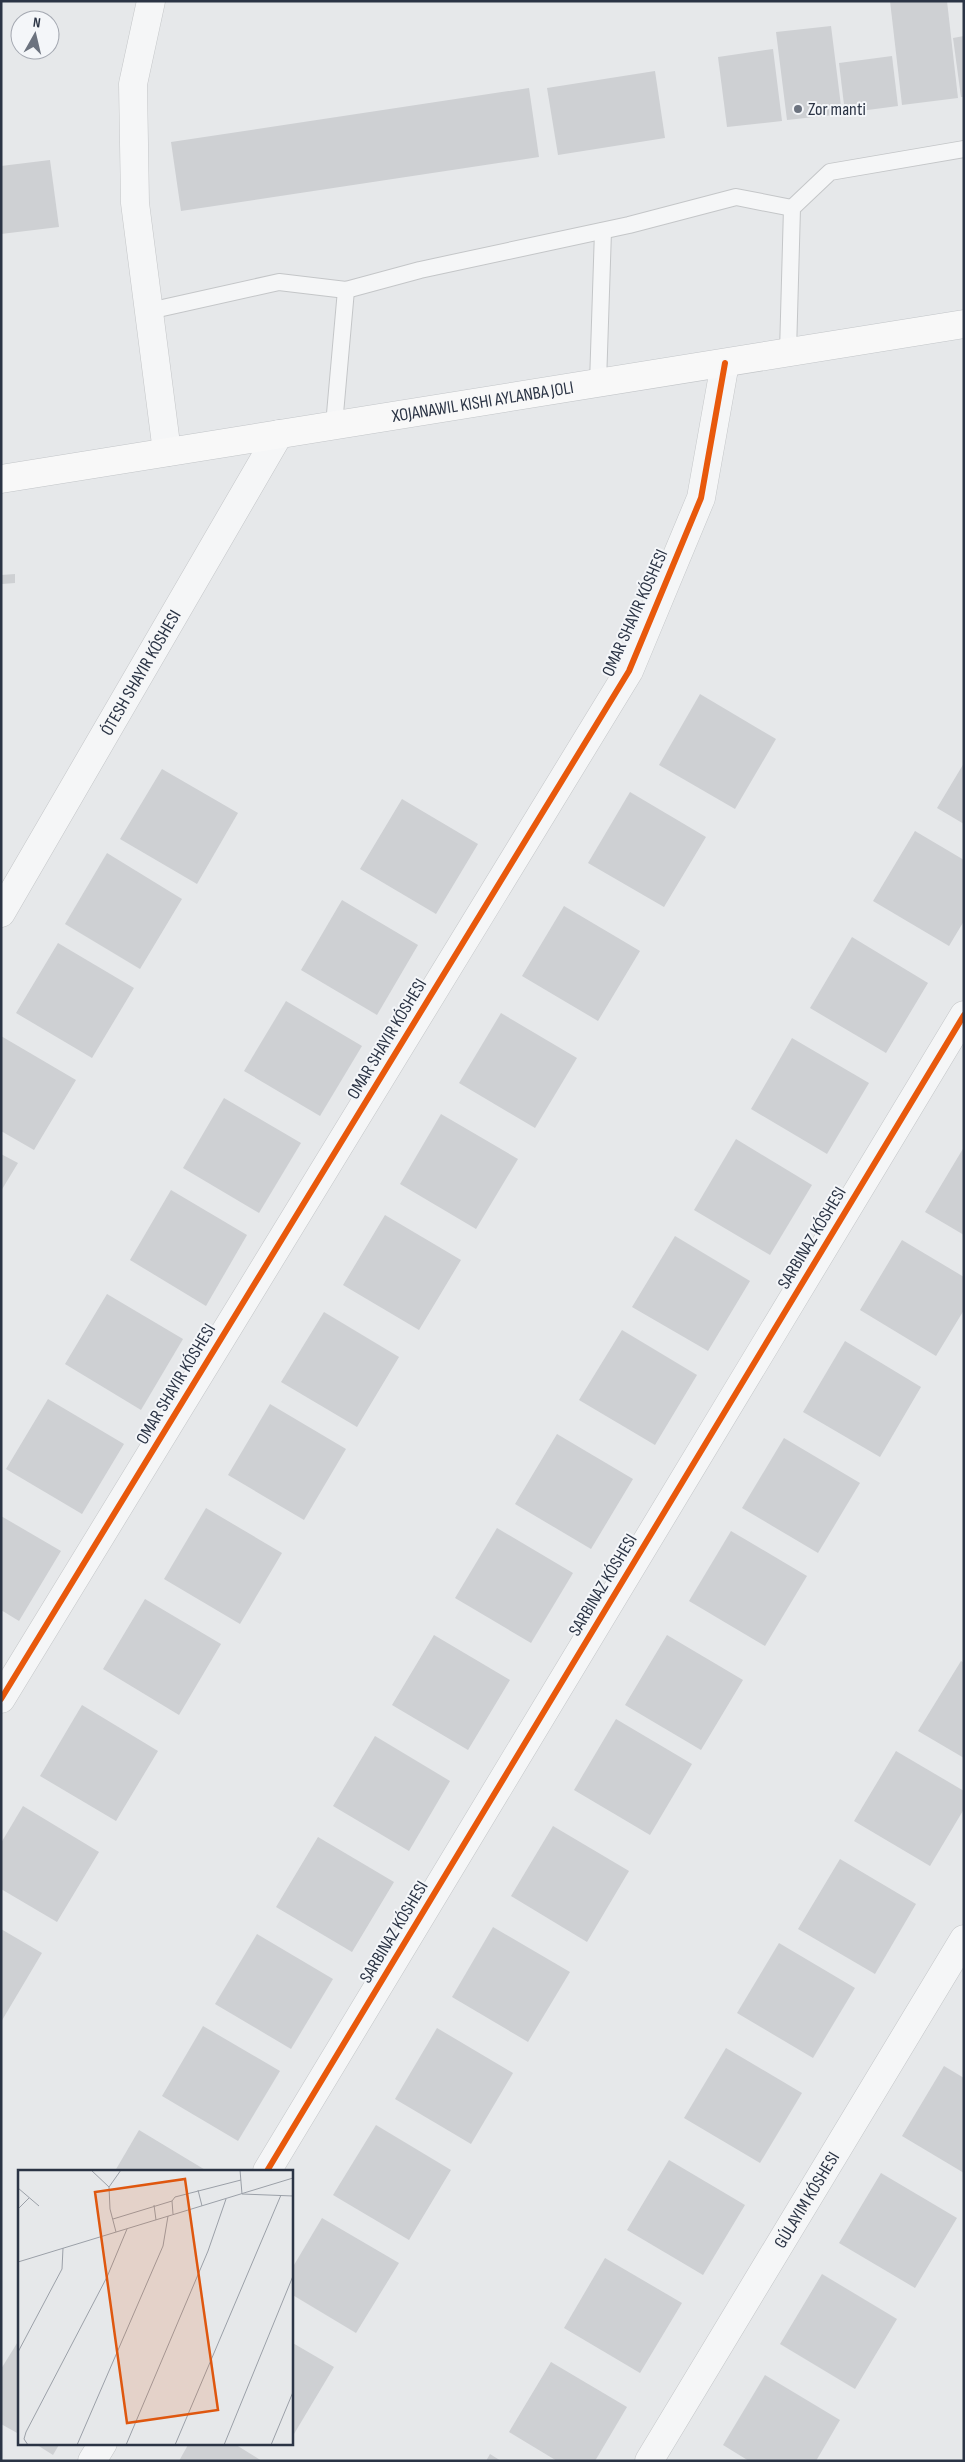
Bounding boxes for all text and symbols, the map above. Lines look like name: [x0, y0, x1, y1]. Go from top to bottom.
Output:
north arrow: [10, 10, 60, 60]
text: N: [32, 14, 42, 32]
place label: Zor manti: [808, 99, 866, 120]
marker: Zor manti: [792, 103, 804, 115]
street label: XOJANAWIL KISHI AYLANBA JOLI: [389, 376, 575, 427]
street label: OMAR SHAYIR KÓSHESI: [598, 546, 672, 680]
street label: ÓTESH SHAYIR KÓSHESI: [96, 606, 185, 739]
street label: OMAR SHAYIR KÓSHESI: [343, 975, 431, 1103]
street label: SARBINAZ KÓSHESI: [773, 1183, 851, 1293]
street label: OMAR SHAYIR KÓSHESI: [132, 1320, 220, 1448]
street label: SARBINAZ KÓSHESI: [564, 1530, 642, 1640]
street label: SARBINAZ KÓSHESI: [355, 1877, 433, 1987]
street label: GÚLAYIM KÓSHESI: [769, 2148, 844, 2252]
inset map: [18, 2170, 292, 2444]

